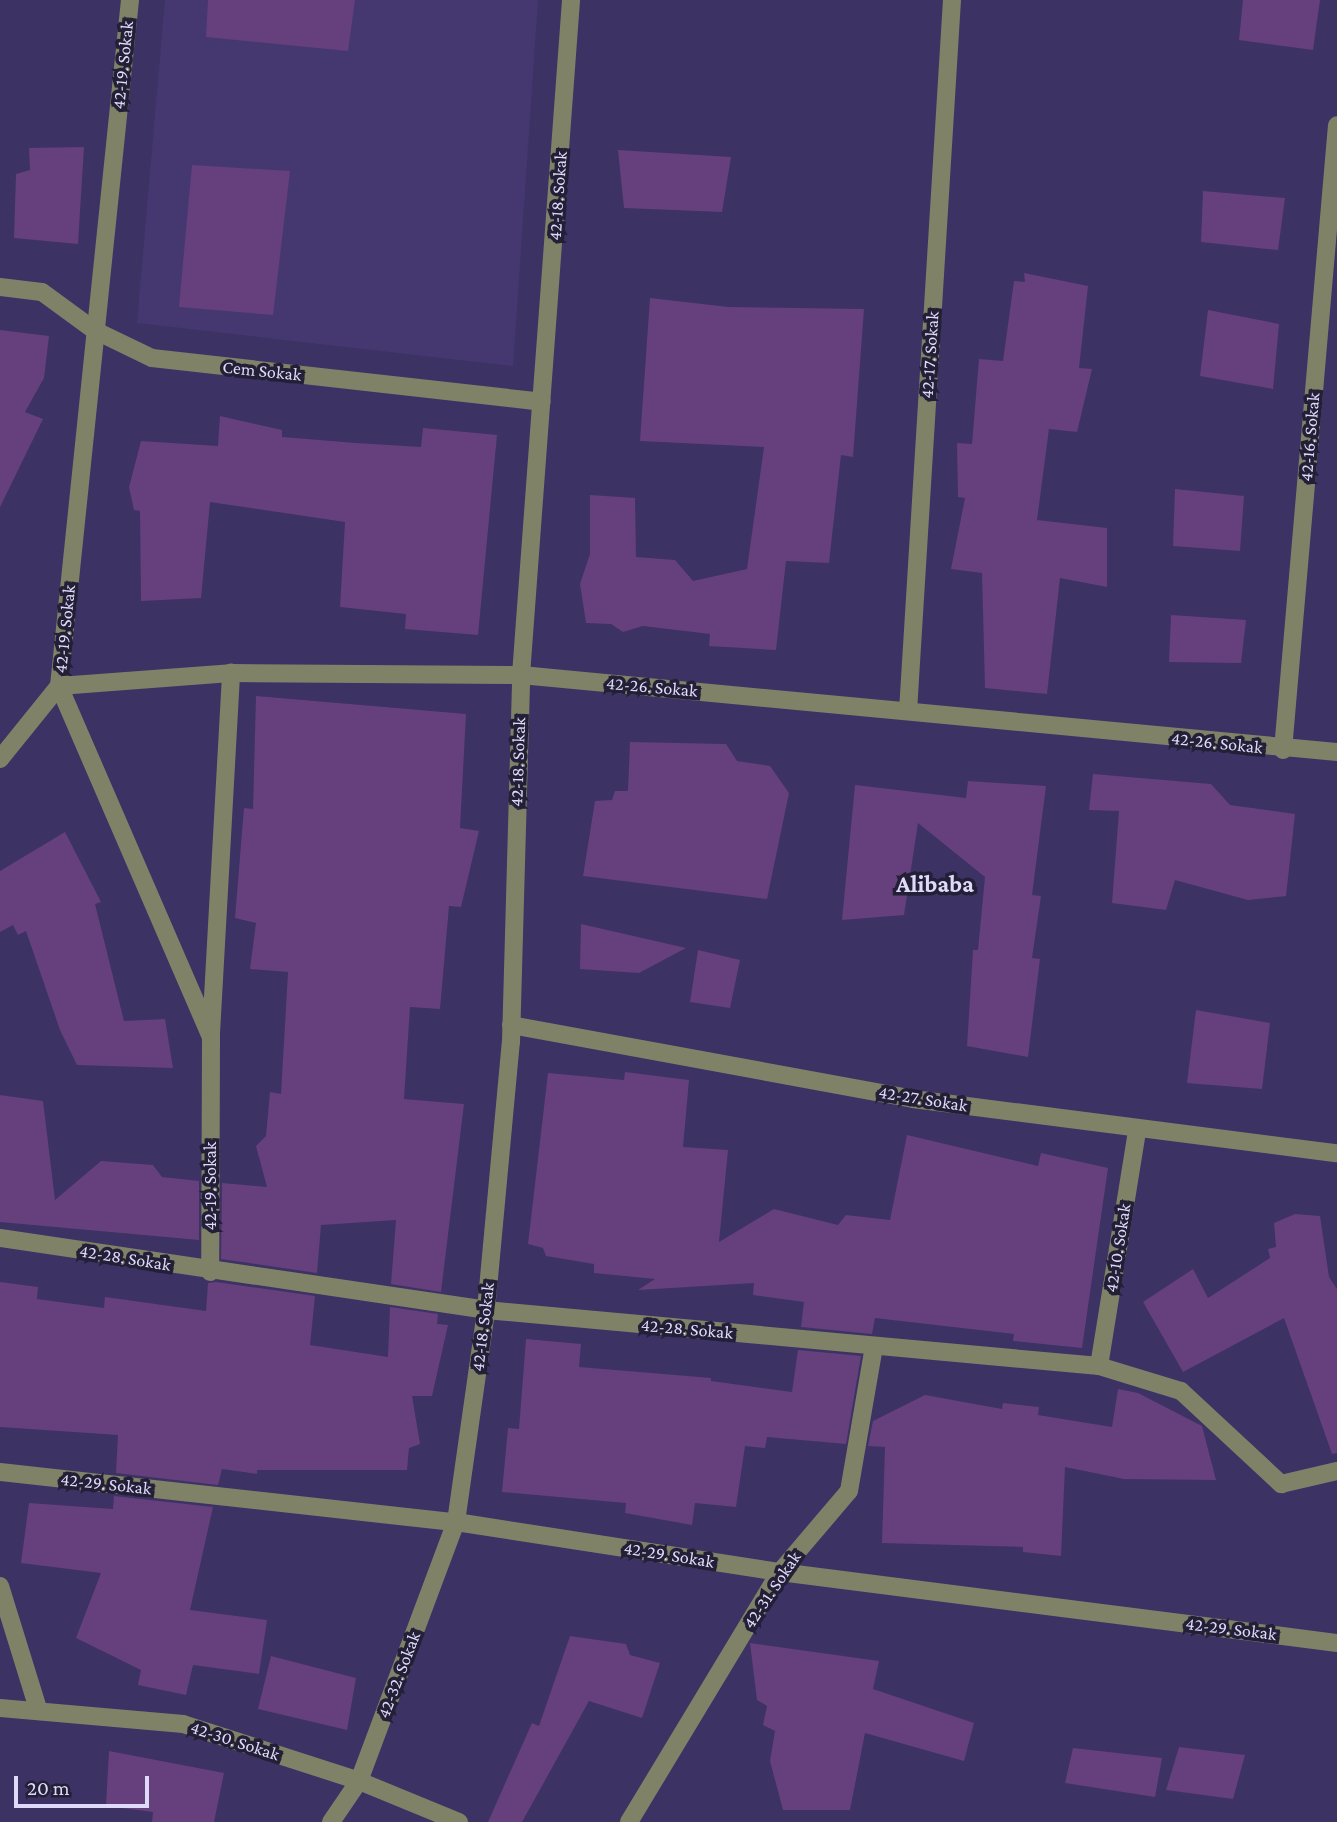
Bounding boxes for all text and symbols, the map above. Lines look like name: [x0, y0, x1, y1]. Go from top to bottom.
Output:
street label: 42-19. Sokak: [108, 20, 138, 110]
street label: 42-18. Sokak: [544, 151, 572, 241]
street label: 42-17. Sokak: [916, 311, 944, 399]
street label: Cem Sokak: [222, 356, 302, 386]
street label: 42-16. Sokak: [1295, 392, 1325, 482]
street label: 42-19. Sokak: [50, 584, 80, 674]
street label: 42-26. Sokak: [605, 672, 699, 702]
street label: 42-18. Sokak: [506, 717, 530, 807]
street label: 42-26. Sokak: [1170, 727, 1264, 759]
district label: Alibaba: [896, 870, 974, 898]
street label: 42-27. Sokak: [877, 1081, 969, 1117]
street label: 42-19. Sokak: [199, 1142, 221, 1230]
street label: 42-10. Sokak: [1100, 1202, 1136, 1294]
street label: 42-28. Sokak: [78, 1240, 172, 1276]
street label: 42-18. Sokak: [467, 1281, 499, 1373]
street label: 42-28. Sokak: [640, 1314, 734, 1344]
street label: 42-29. Sokak: [59, 1468, 153, 1500]
street label: 42-29. Sokak: [622, 1537, 716, 1573]
street label: 42-31. Sokak: [738, 1547, 806, 1633]
street label: 42-29. Sokak: [1184, 1613, 1278, 1645]
street label: 42-32. Sokak: [373, 1629, 425, 1721]
street label: 42-30. Sokak: [188, 1716, 282, 1766]
scale bar: [18, 1762, 152, 1806]
text: 20 m: [27, 1776, 70, 1800]

